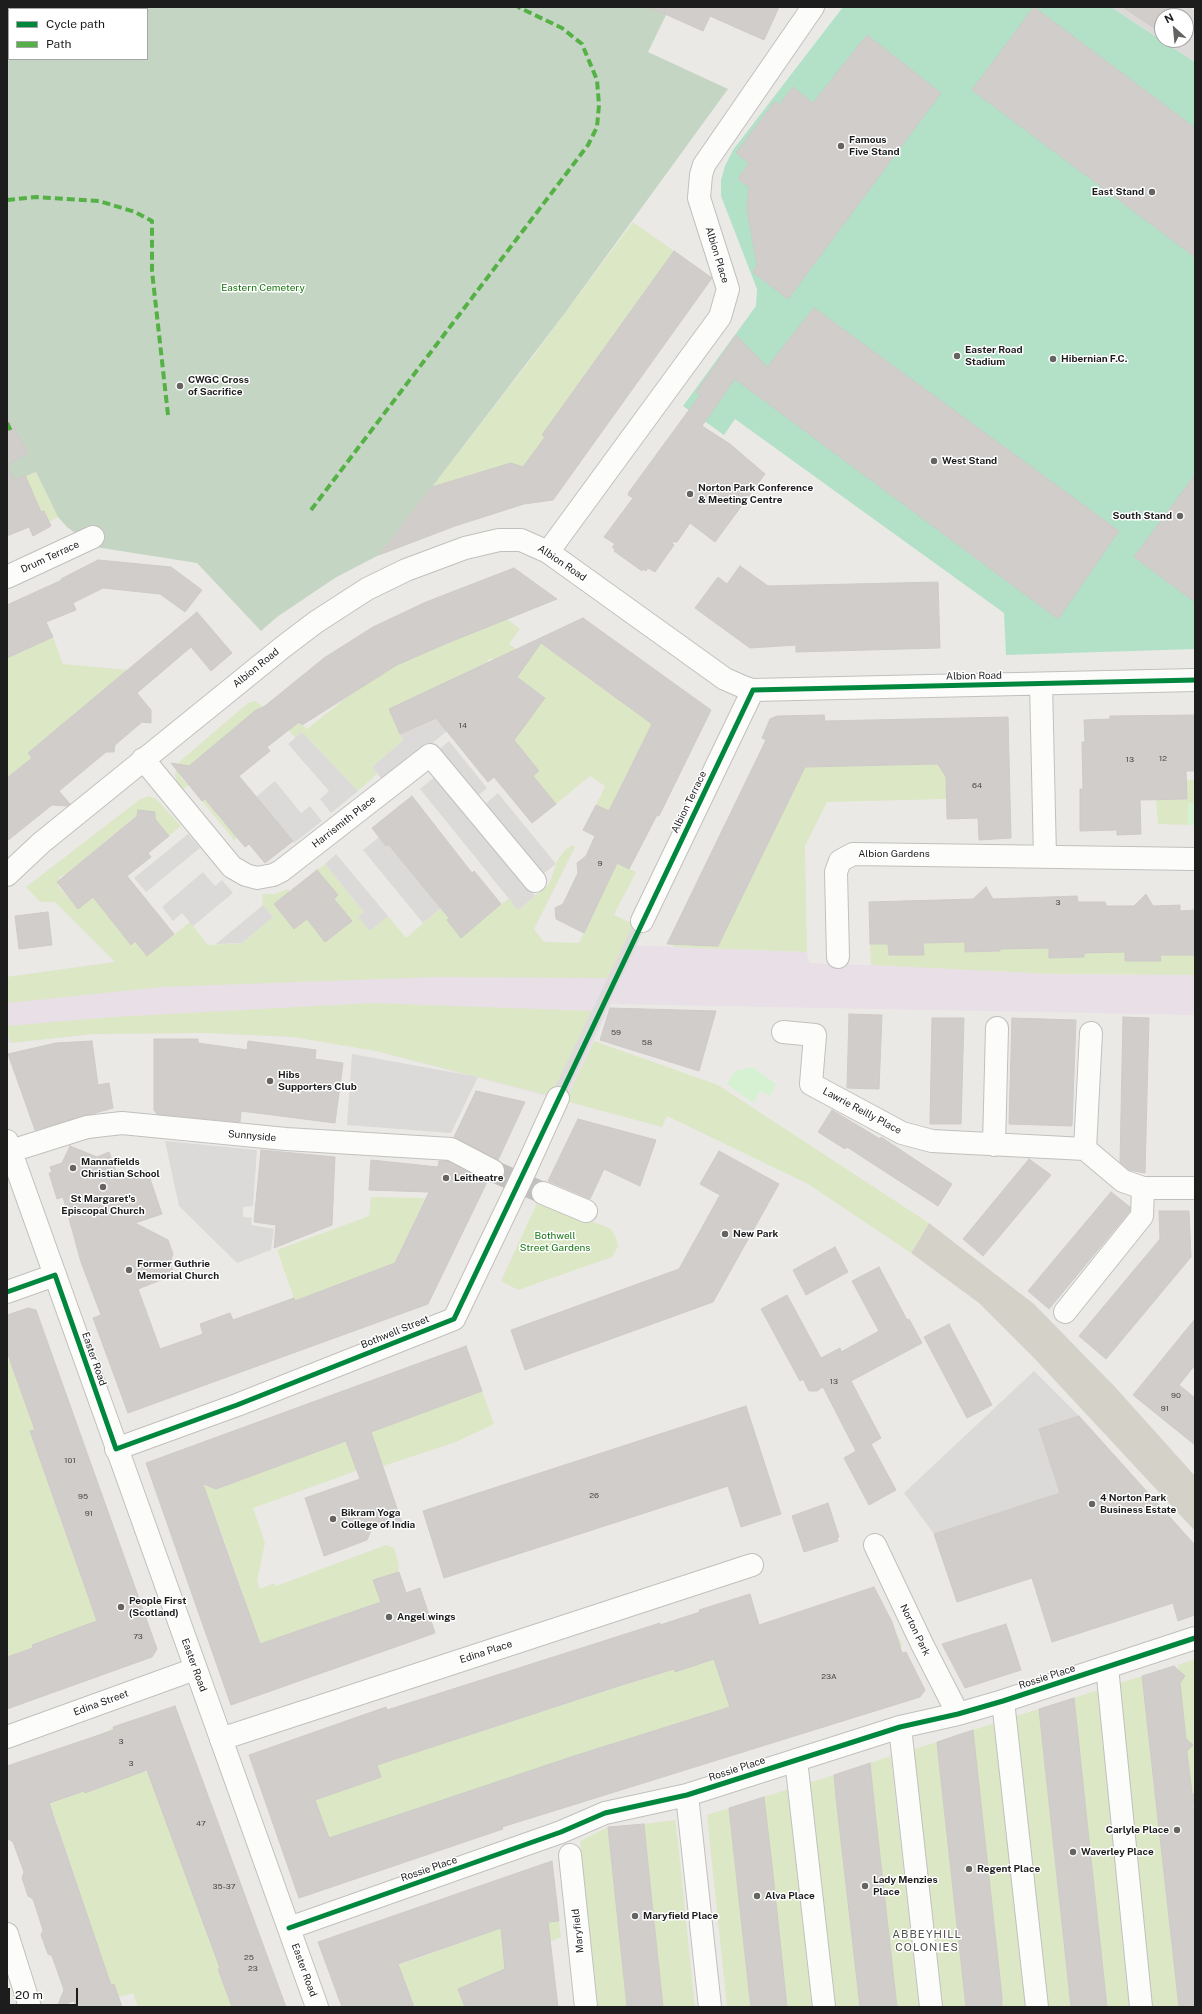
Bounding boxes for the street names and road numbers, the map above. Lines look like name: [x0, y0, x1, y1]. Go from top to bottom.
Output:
street label: Albion Place: [703, 225, 731, 285]
street label: Drum Terrace: [19, 538, 81, 576]
street label: Albion Road: [535, 542, 589, 584]
street label: Albion Road: [230, 646, 282, 690]
street label: Albion Road: [946, 670, 1002, 682]
street label: Albion Terrace: [669, 769, 709, 835]
street label: Harrismith Place: [310, 793, 378, 851]
street label: Albion Gardens: [858, 848, 930, 860]
street label: Lawrie Reilly Place: [821, 1085, 903, 1137]
street label: Sunnyside: [227, 1128, 277, 1144]
street label: Bothwell Street: [359, 1313, 431, 1351]
street label: Easter Road: [79, 1331, 109, 1387]
street label: Norton Park: [897, 1602, 933, 1658]
street label: Easter Road: [179, 1637, 209, 1693]
street label: Edina Place: [458, 1638, 514, 1666]
street label: Rossie Place: [1017, 1662, 1077, 1692]
street label: Edina Street: [72, 1688, 130, 1718]
street label: Rossie Place: [707, 1754, 767, 1784]
street label: Rossie Place: [399, 1854, 459, 1884]
street label: Maryfield: [570, 1908, 586, 1954]
street label: Easter Road: [289, 1942, 319, 1998]

